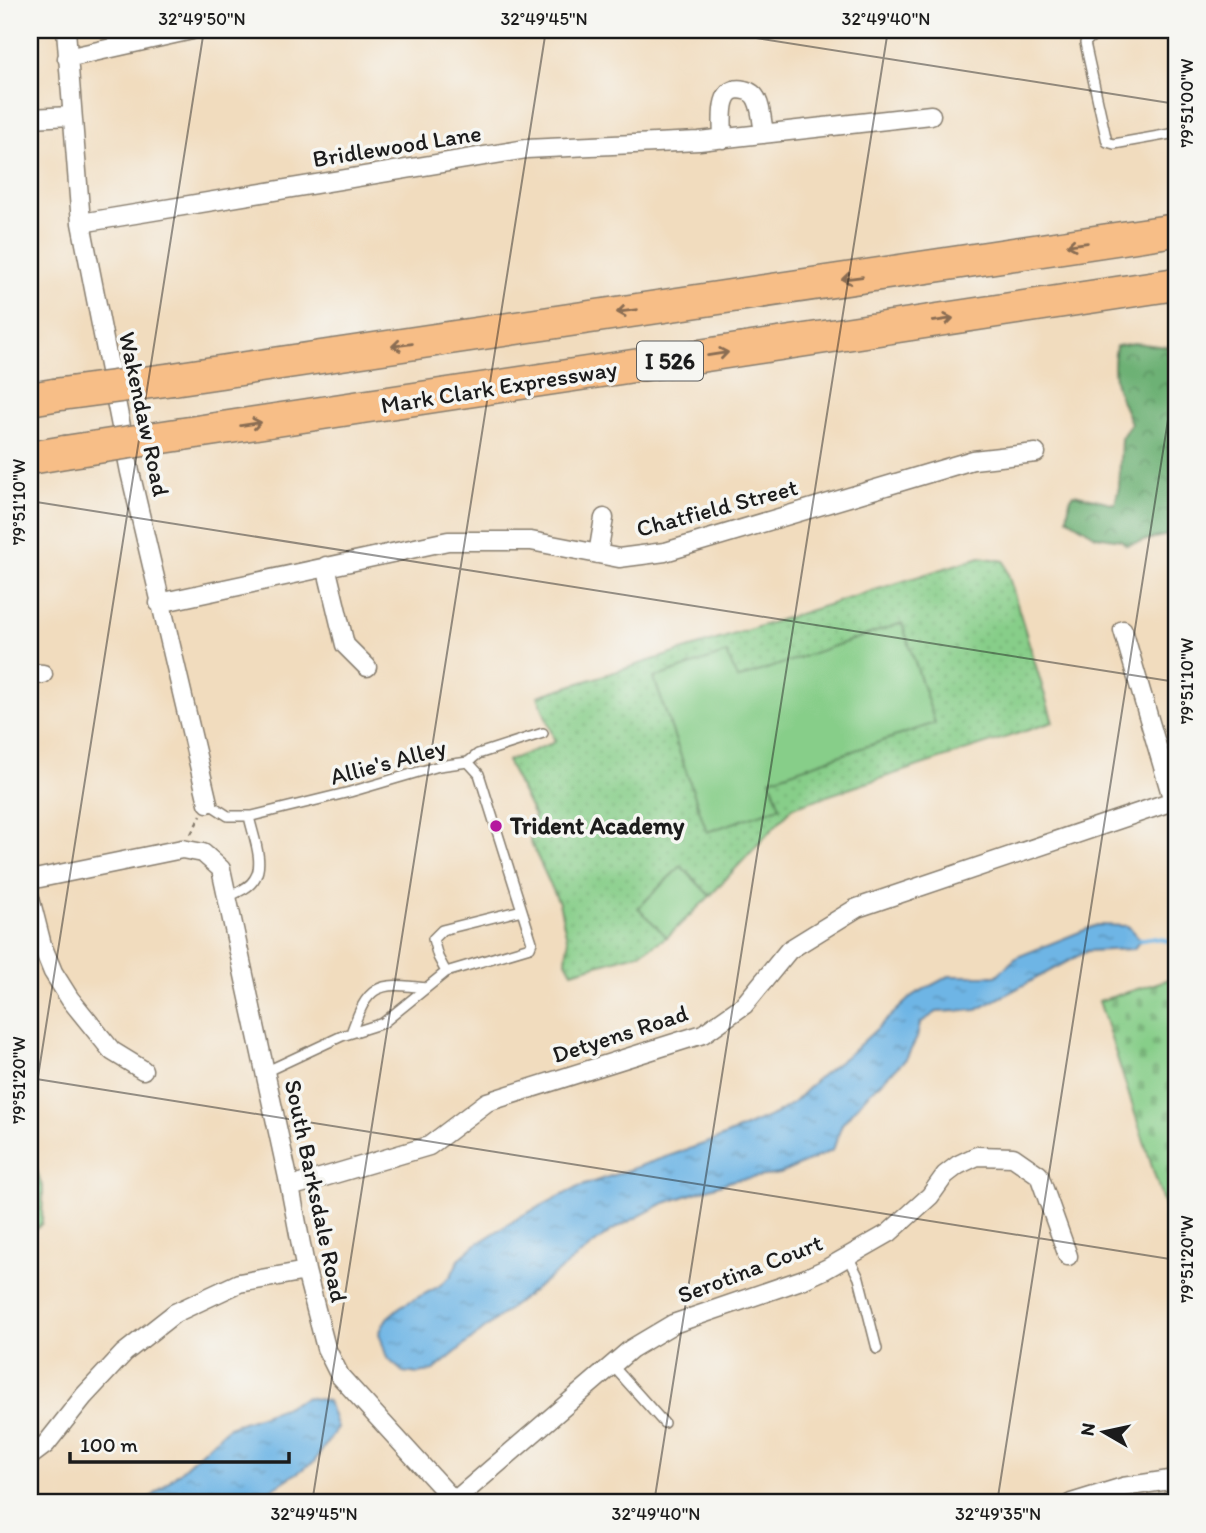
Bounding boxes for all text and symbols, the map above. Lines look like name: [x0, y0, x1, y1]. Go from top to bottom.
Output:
text: 32°49'50"N: [158, 8, 246, 30]
text: 32°49'45"N: [500, 8, 588, 30]
text: 32°49'40"N: [842, 8, 930, 30]
text: 79°51'00"W: [1176, 59, 1198, 147]
street label: Bridlewood Lane: [311, 118, 483, 173]
one-way arrow: [1066, 238, 1089, 251]
one-way arrow: [841, 272, 864, 285]
one-way arrow: [616, 305, 639, 318]
one-way arrow: [931, 313, 954, 326]
street label: Wakendaw Road: [113, 329, 176, 499]
one-way arrow: [391, 338, 414, 351]
road number: I 526: [637, 342, 703, 380]
one-way arrow: [706, 347, 729, 360]
street label: Mark Clark Expressway: [379, 353, 620, 420]
one-way arrow: [239, 418, 262, 431]
text: 79°51'10"W: [8, 459, 30, 545]
street label: Chatfield Street: [633, 472, 801, 543]
text: 79°51'10"W: [1176, 638, 1198, 724]
street label: Allie's Alley: [327, 732, 450, 791]
place label: Trident Academy: [509, 811, 685, 841]
marker: Trident Academy: [488, 818, 504, 834]
street label: Detyens Road: [548, 998, 691, 1069]
text: 79°51'20"W: [8, 1036, 30, 1124]
street label: South Barksdale Road: [279, 1077, 354, 1305]
text: 79°51'20"W: [1176, 1215, 1198, 1303]
street label: Serotina Court: [673, 1228, 826, 1309]
north arrow: [1070, 1396, 1140, 1466]
scale bar: [70, 1421, 289, 1465]
text: N: [1075, 1421, 1100, 1438]
text: 100 m: [80, 1432, 138, 1457]
text: 32°49'45"N: [270, 1503, 358, 1525]
text: 32°49'40"N: [612, 1503, 700, 1525]
text: 32°49'35"N: [955, 1503, 1041, 1525]

